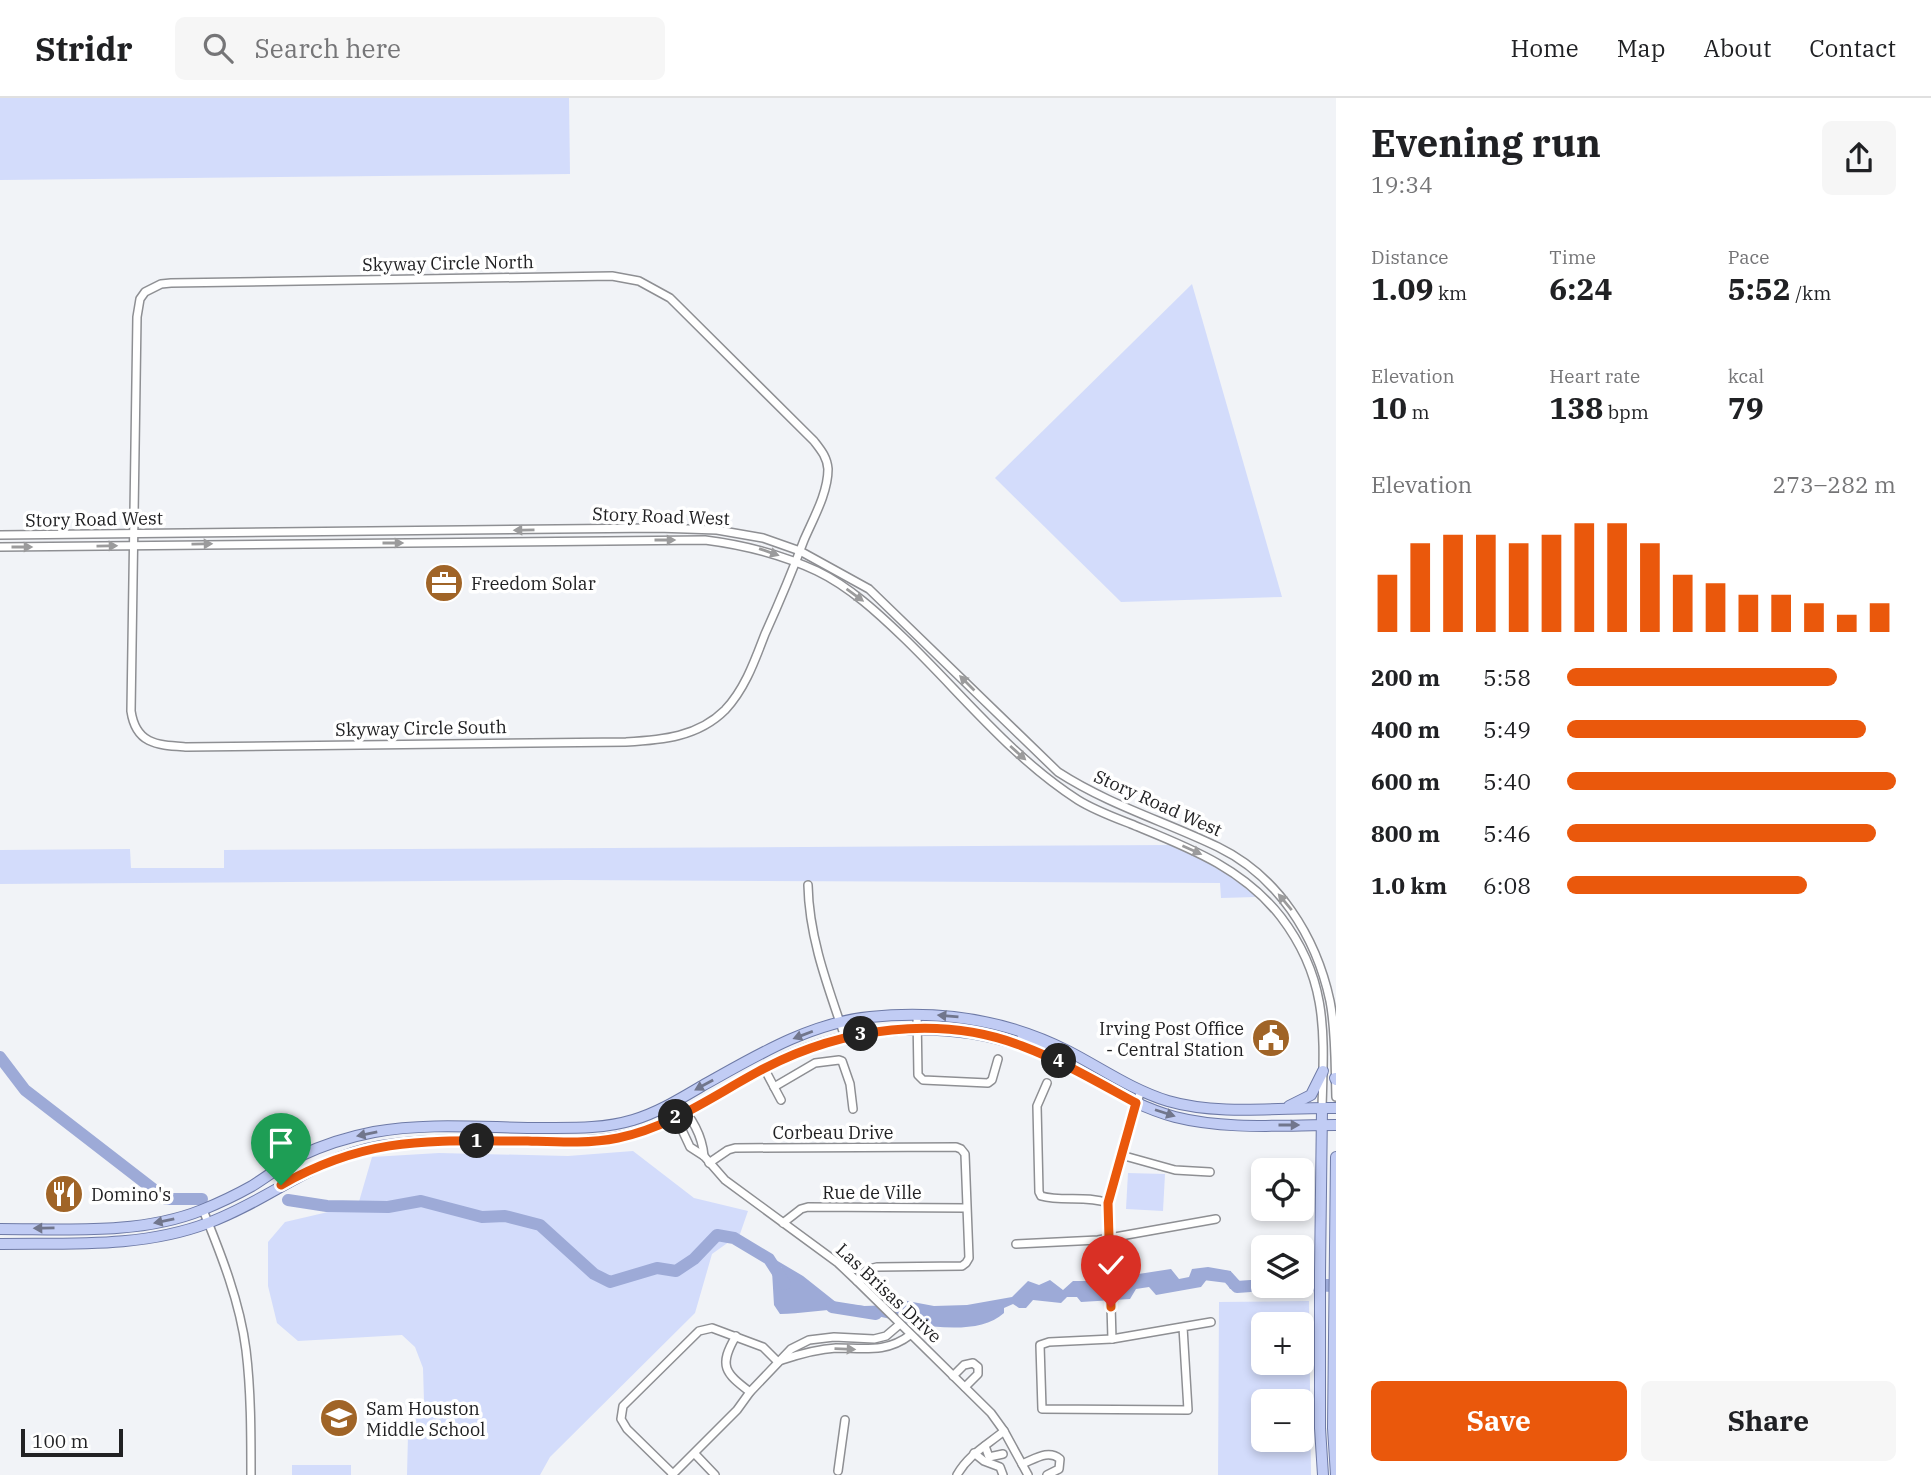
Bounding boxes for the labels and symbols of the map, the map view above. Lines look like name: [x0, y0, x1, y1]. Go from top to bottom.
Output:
street label: Skyway Circle North: [362, 250, 534, 276]
street label: Story Road West: [592, 502, 730, 530]
street label: Story Road West: [25, 506, 163, 532]
one-way arrow: [512, 524, 534, 536]
one-way arrow: [654, 534, 676, 546]
one-way arrow: [382, 537, 404, 549]
one-way arrow: [191, 538, 213, 550]
one-way arrow: [96, 540, 118, 551]
one-way arrow: [11, 541, 33, 553]
one-way arrow: [758, 547, 779, 558]
office icon: Freedom Solar: [423, 562, 465, 604]
place label: Freedom Solar: [471, 572, 596, 595]
one-way arrow: [846, 588, 864, 602]
one-way arrow: [958, 675, 975, 692]
street label: Skyway Circle South: [335, 715, 507, 741]
one-way arrow: [1009, 745, 1027, 761]
street label: Story Road West: [1090, 764, 1226, 842]
one-way arrow: [1182, 844, 1202, 856]
one-way arrow: [1277, 894, 1292, 912]
one-way arrow: [937, 1010, 959, 1021]
pin: 3: [844, 1016, 878, 1052]
place label: Irving Post Office - Central Station: [1099, 1017, 1244, 1061]
public building icon: Irving Post Office - Central Station: [1250, 1017, 1292, 1059]
one-way arrow: [792, 1029, 813, 1040]
pin: 4: [1042, 1044, 1076, 1079]
one-way arrow: [694, 1079, 713, 1091]
pin: 2: [658, 1100, 694, 1134]
one-way arrow: [1154, 1108, 1175, 1119]
pin: [251, 1113, 311, 1185]
one-way arrow: [1278, 1119, 1300, 1131]
street label: Corbeau Drive: [773, 1121, 893, 1144]
pin: 1: [460, 1124, 494, 1158]
one-way arrow: [356, 1128, 378, 1139]
restaurant icon: Domino's: [43, 1173, 85, 1215]
street label: Rue de Ville: [822, 1181, 922, 1204]
place label: Domino's: [91, 1183, 171, 1206]
one-way arrow: [153, 1216, 175, 1227]
one-way arrow: [33, 1223, 55, 1234]
pin: [1081, 1235, 1141, 1307]
street label: Las Brisas Drive: [831, 1238, 947, 1348]
one-way arrow: [834, 1343, 856, 1355]
school or university icon: Sam Houston Middle School: [318, 1397, 360, 1439]
place label: Sam Houston Middle School: [366, 1397, 485, 1441]
scale bar: [21, 1426, 122, 1458]

